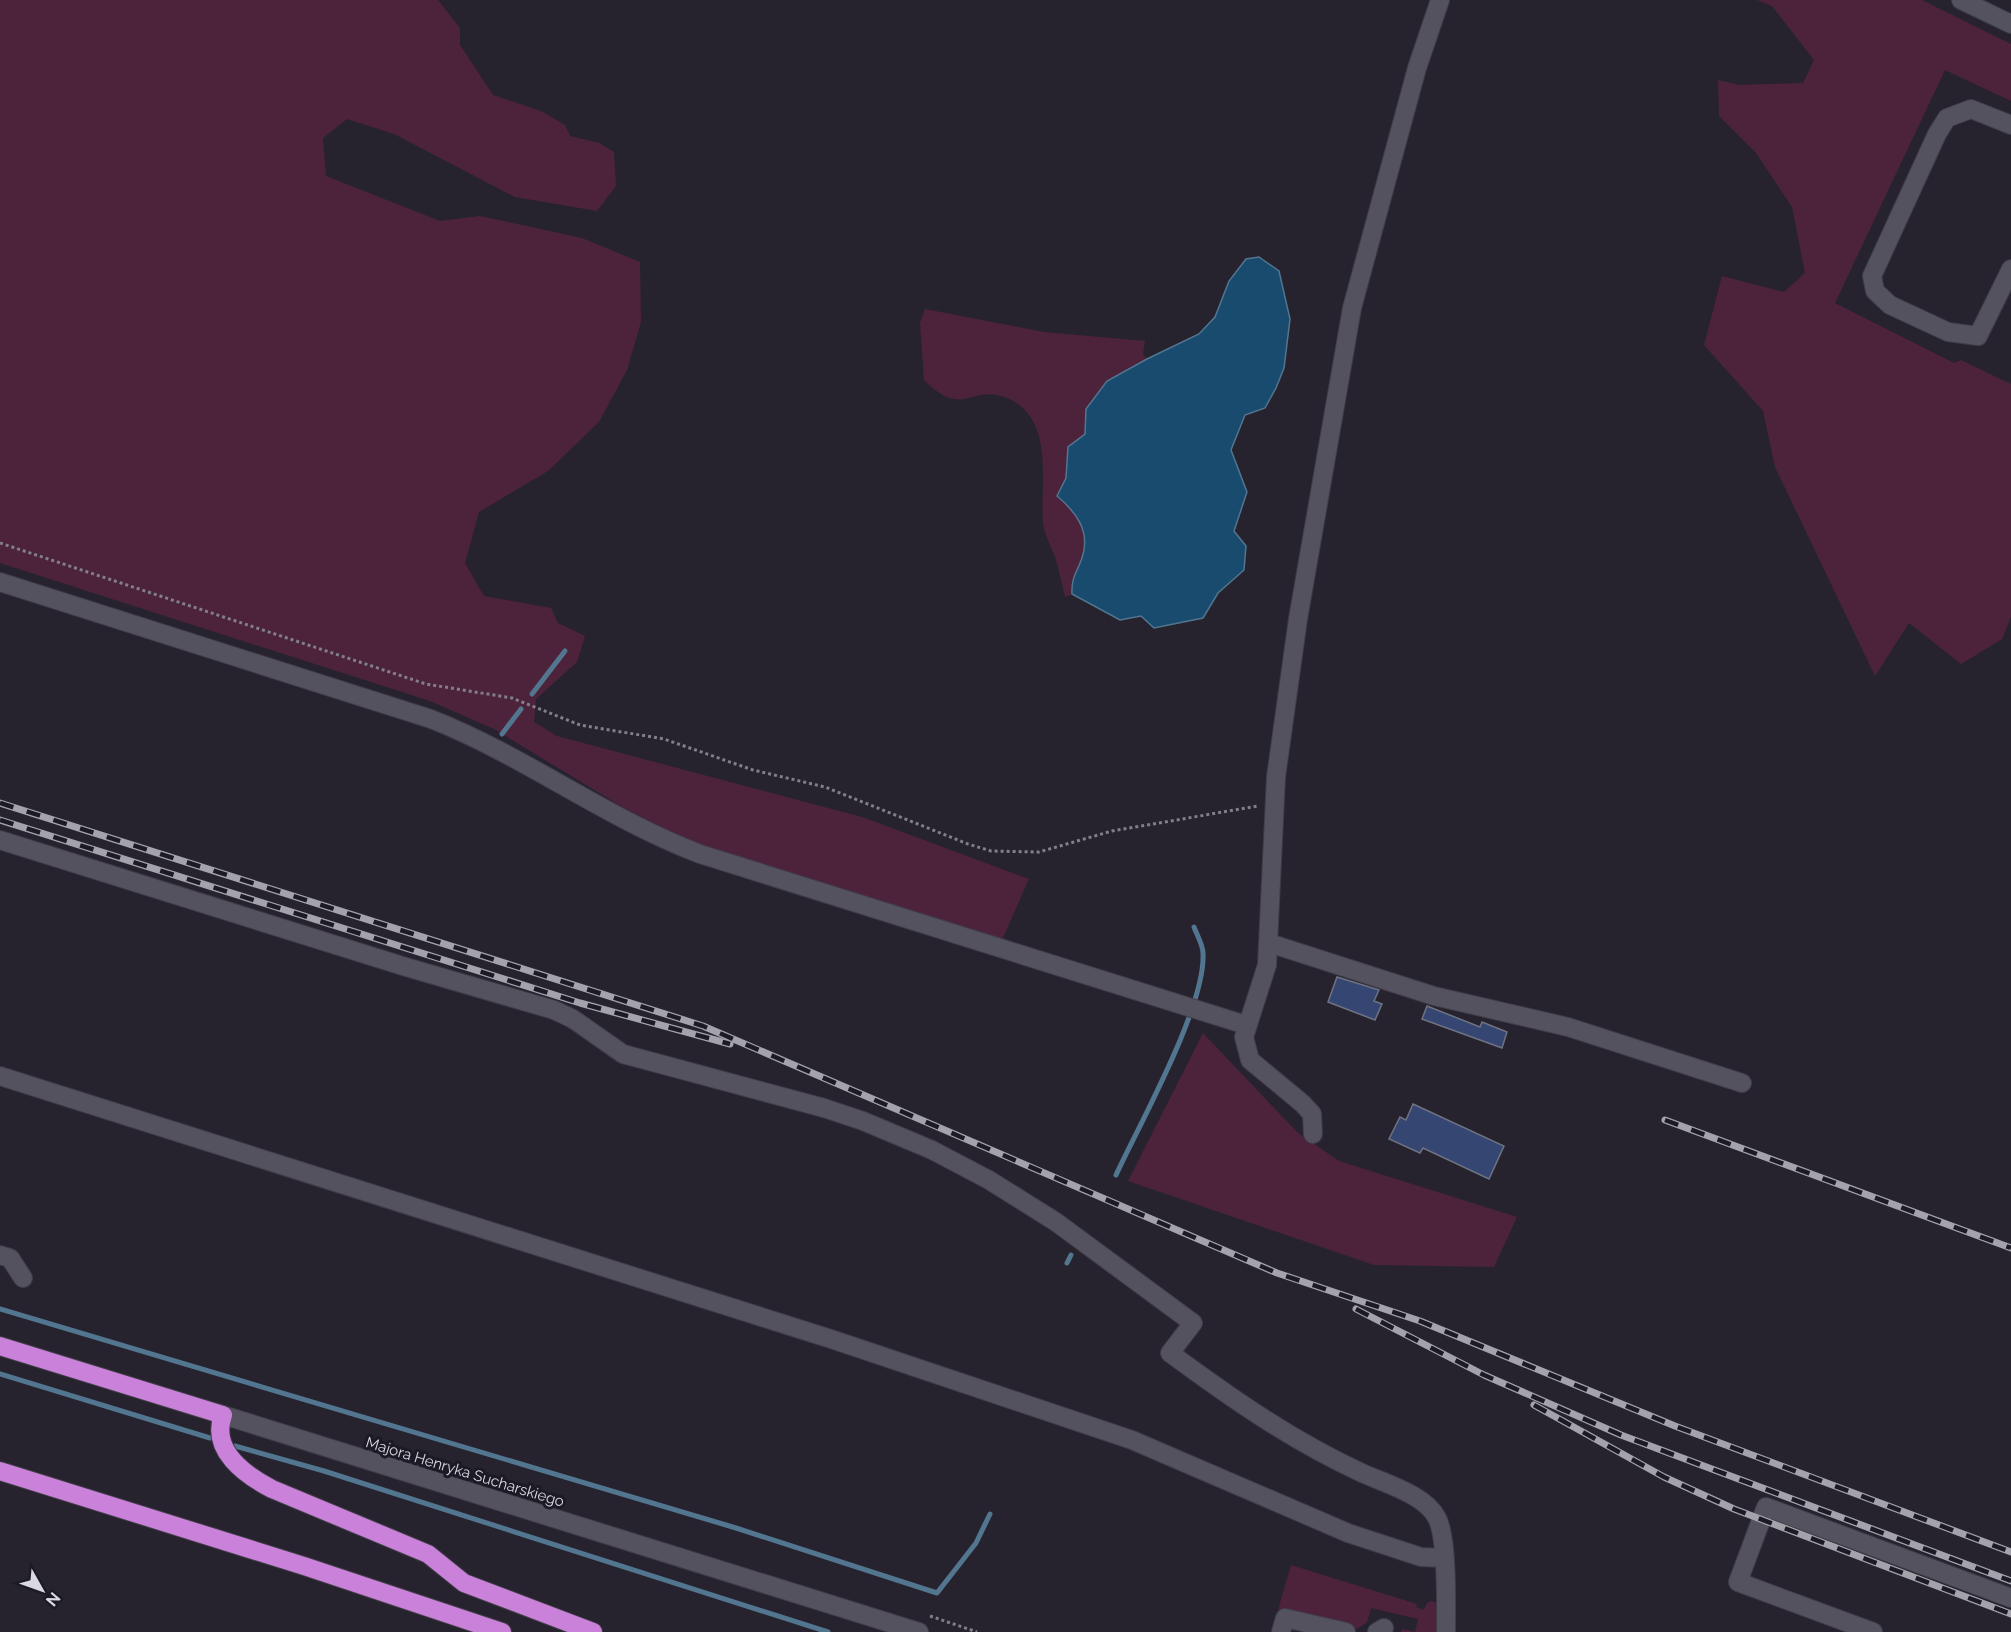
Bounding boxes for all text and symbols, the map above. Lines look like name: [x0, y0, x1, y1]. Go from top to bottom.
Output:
street label: Majora Henryka Sucharskiego: [364, 1433, 566, 1511]
north arrow: [12, 1560, 72, 1620]
text: N: [42, 1589, 64, 1610]

